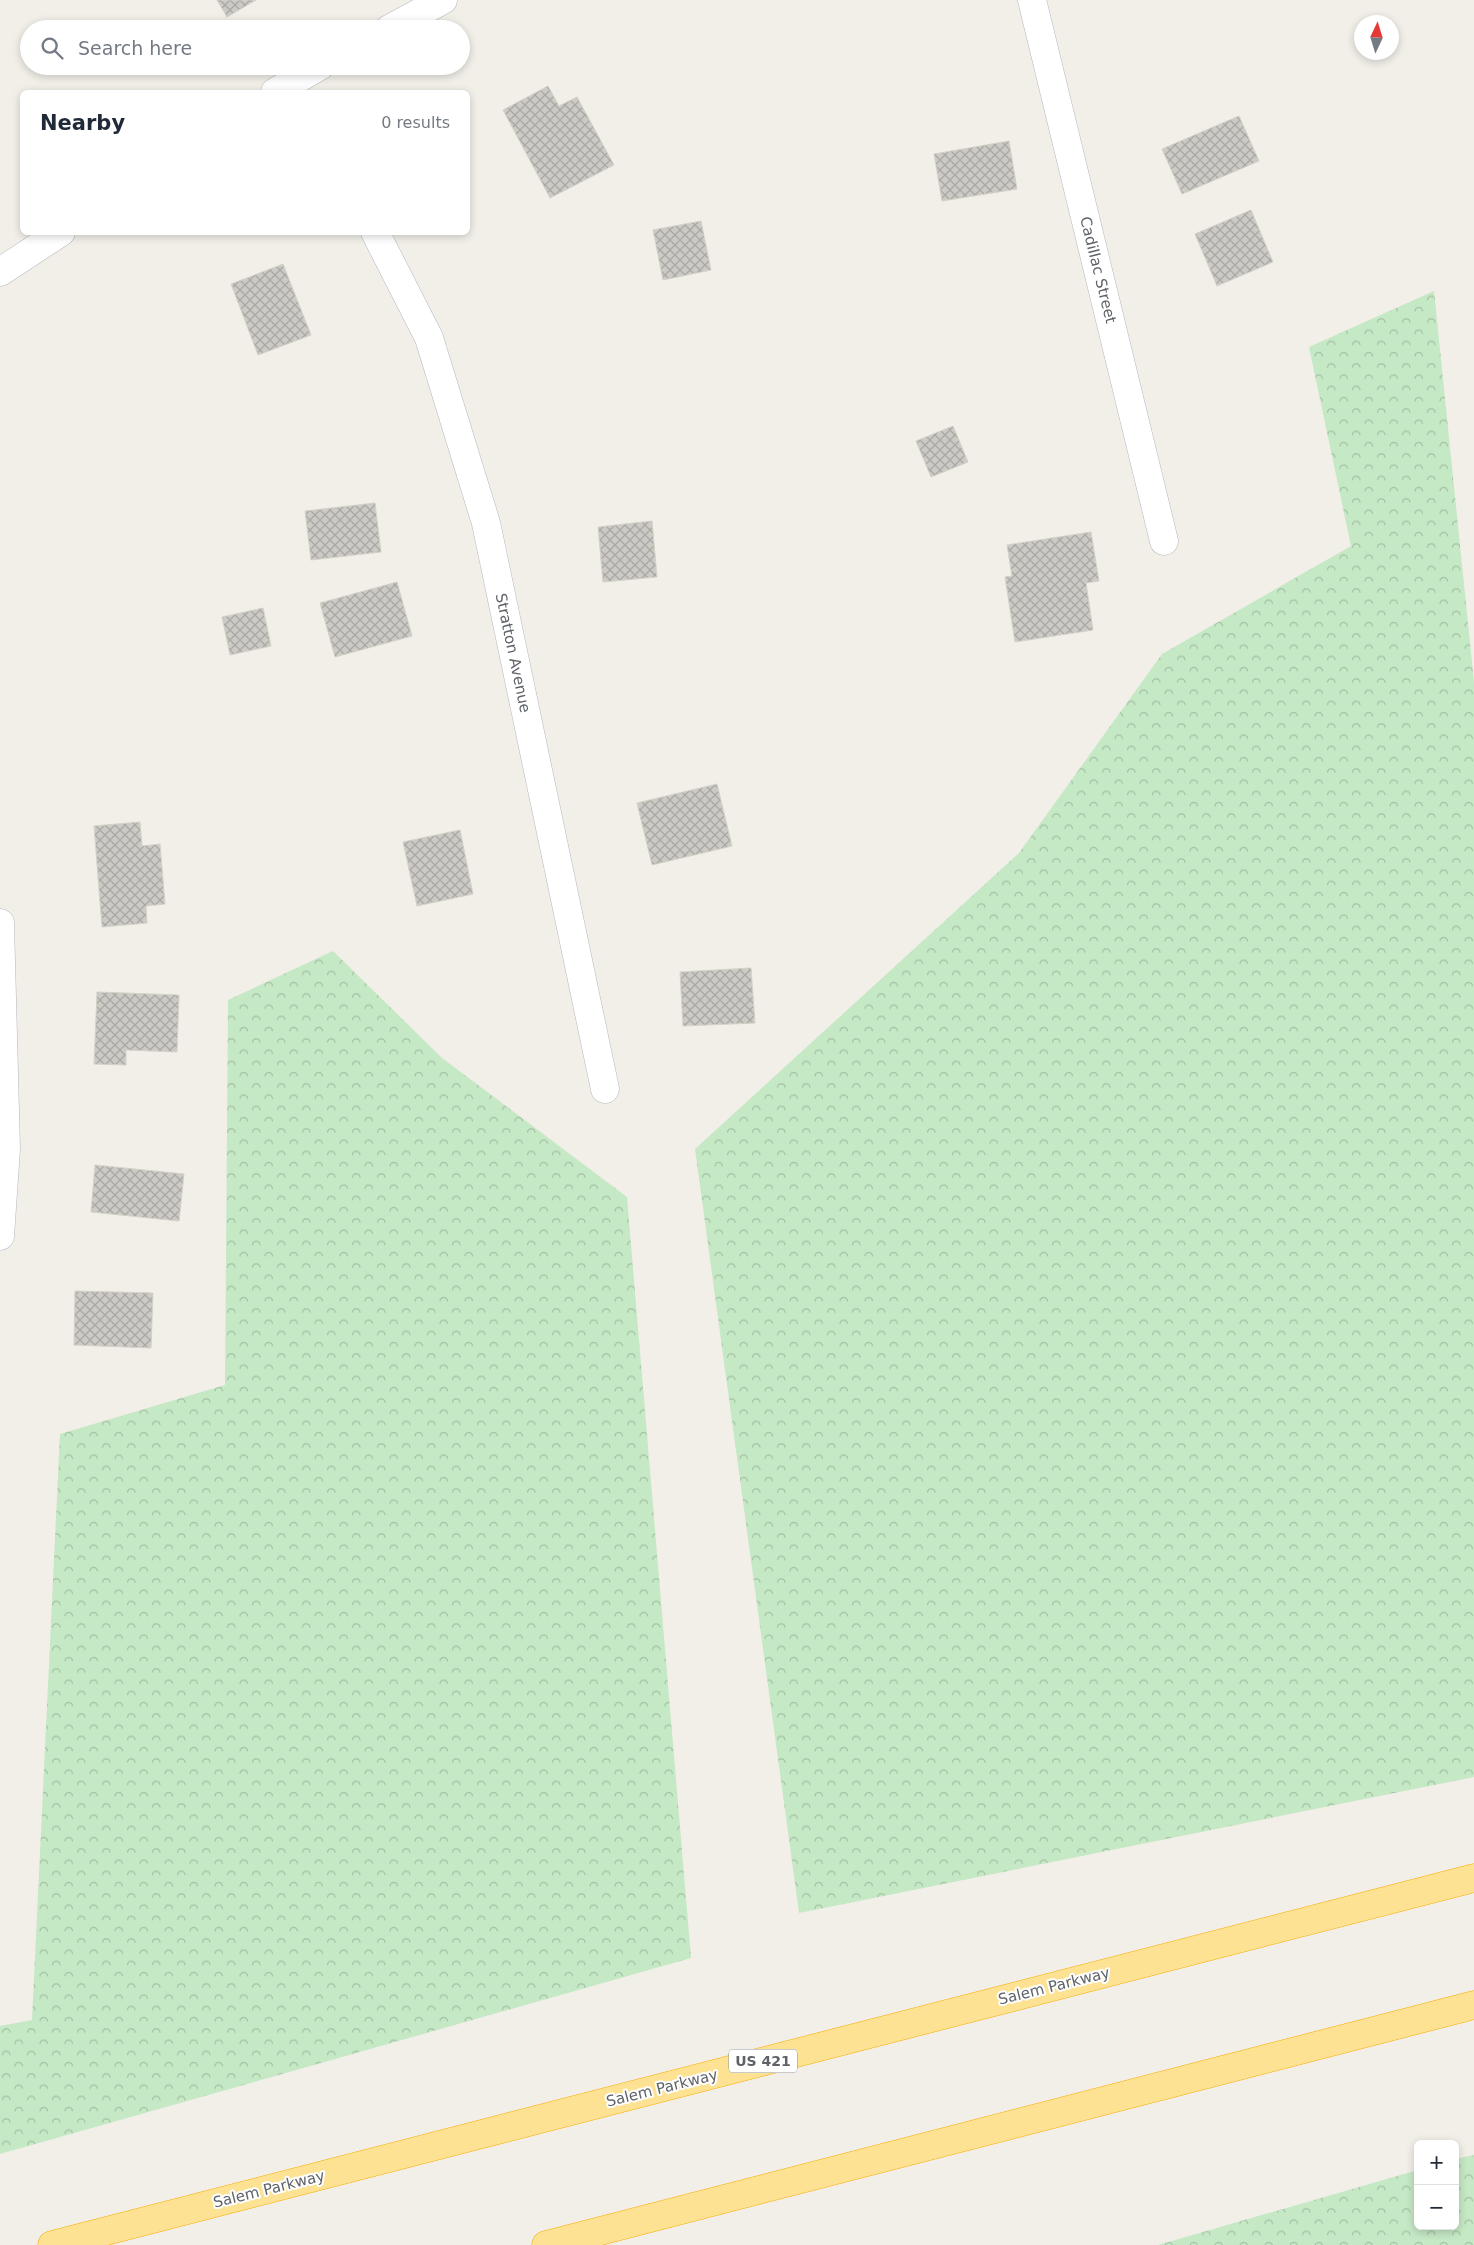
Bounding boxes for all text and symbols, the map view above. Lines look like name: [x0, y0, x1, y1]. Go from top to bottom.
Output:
north arrow: [1354, 15, 1399, 60]
search box: [20, 20, 470, 75]
icon: search: [38, 34, 66, 62]
text: Search here: [78, 37, 192, 59]
text: Nearby: [40, 111, 125, 135]
text: 0 results: [381, 113, 450, 132]
street label: Cadillac Street: [1076, 215, 1120, 325]
street label: Stratton Avenue: [492, 592, 534, 714]
street label: Salem Parkway: [996, 1963, 1112, 2009]
road number: US 421: [729, 2050, 797, 2072]
street label: Salem Parkway: [604, 2065, 720, 2111]
map controls: [1414, 2140, 1459, 2230]
button: +: [1414, 2140, 1459, 2185]
street label: Salem Parkway: [211, 2166, 327, 2212]
button: −: [1414, 2185, 1459, 2230]

